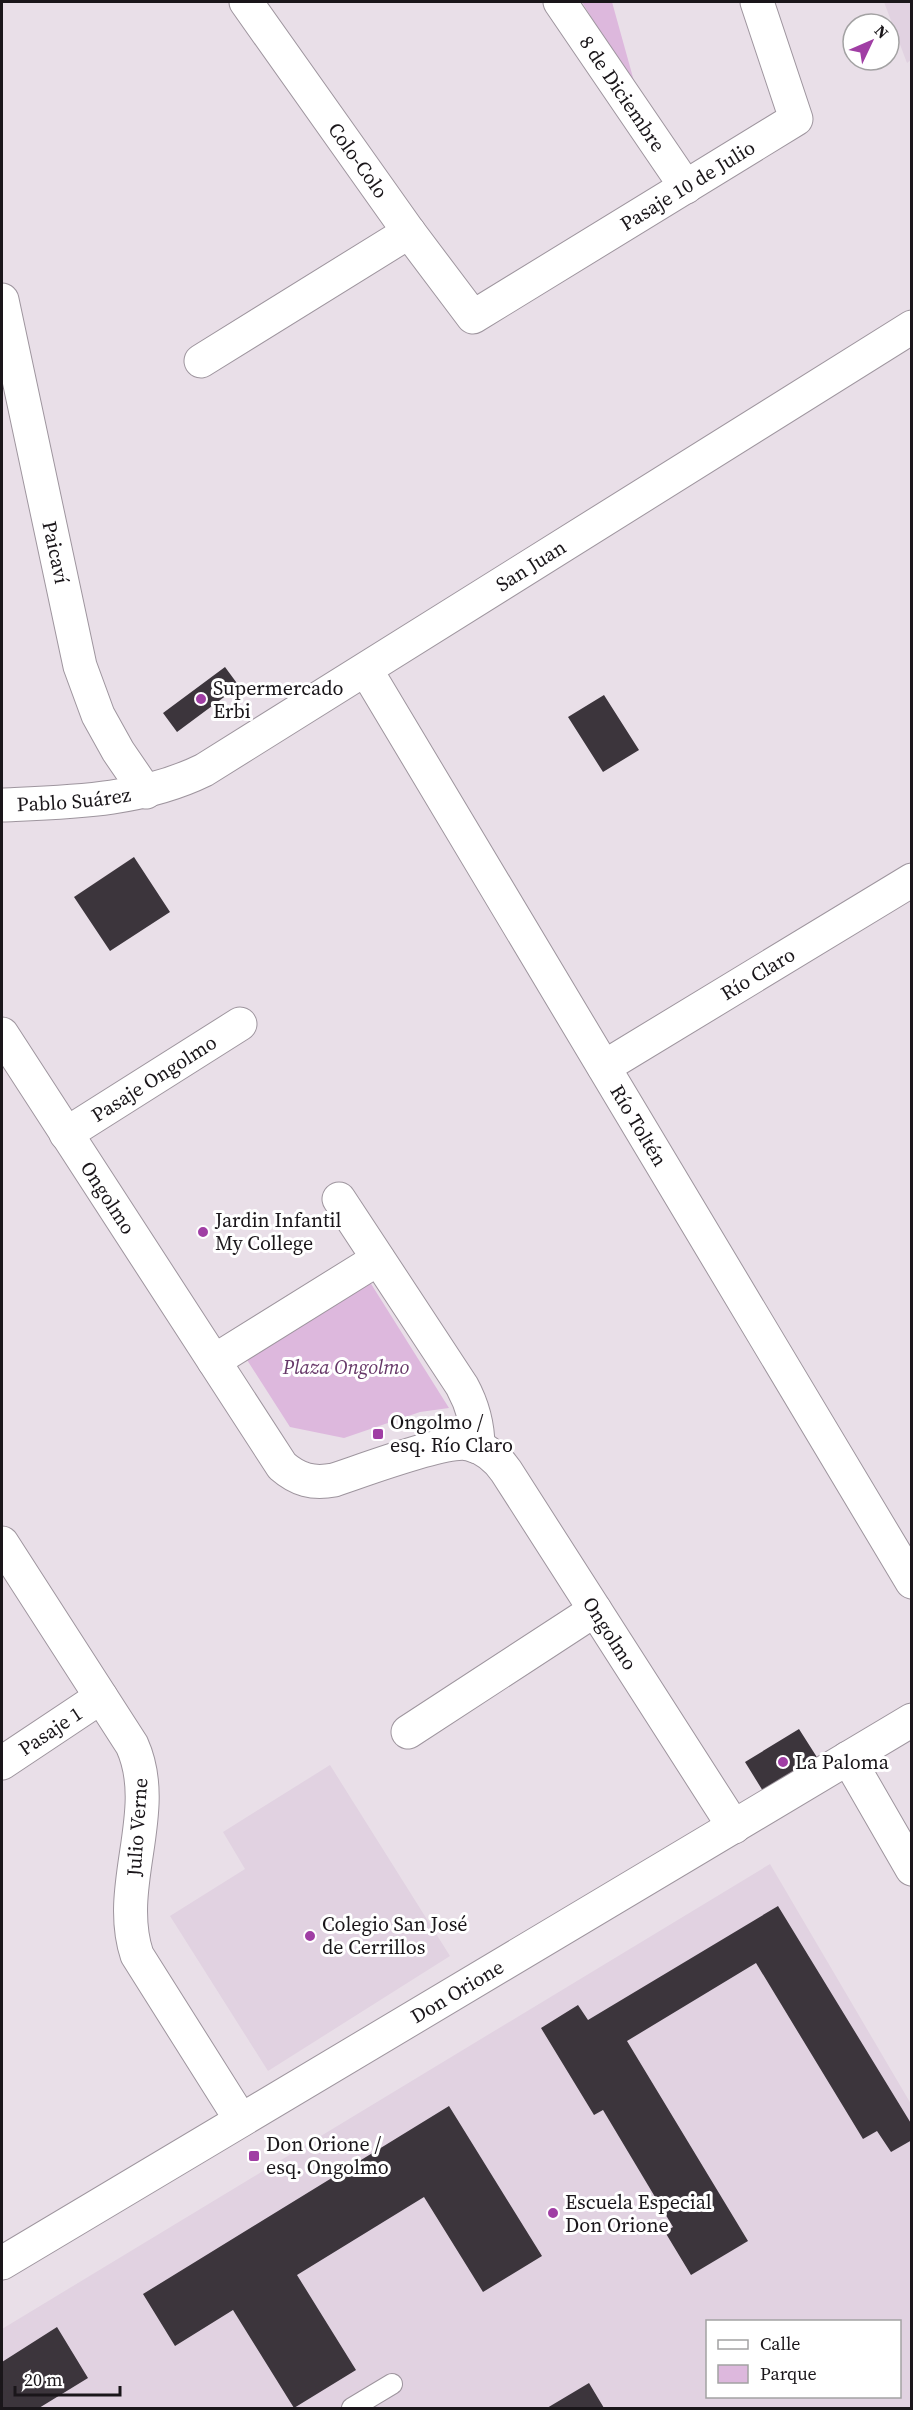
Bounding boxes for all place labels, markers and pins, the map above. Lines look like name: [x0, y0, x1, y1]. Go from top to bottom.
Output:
place label: Supermercado Erbi: [213, 674, 344, 725]
marker: Supermercado Erbi: [194, 692, 208, 706]
place label: Jardin Infantil My College: [214, 1206, 342, 1257]
marker: Jardin Infantil My College: [196, 1225, 210, 1239]
place label: Ongolmo / esq. Río Claro: [390, 1408, 513, 1459]
marker: Ongolmo / esq. Río Claro: [371, 1427, 385, 1441]
place label: La Paloma: [795, 1748, 890, 1776]
marker: La Paloma: [776, 1755, 790, 1769]
place label: Colegio San José de Cerrillos: [322, 1910, 468, 1961]
marker: Colegio San José de Cerrillos: [303, 1929, 317, 1943]
place label: Don Orione / esq. Ongolmo: [266, 2130, 389, 2181]
marker: Don Orione / esq. Ongolmo: [247, 2149, 261, 2163]
place label: Escuela Especial Don Orione: [565, 2188, 712, 2239]
marker: Escuela Especial Don Orione: [546, 2206, 560, 2220]

